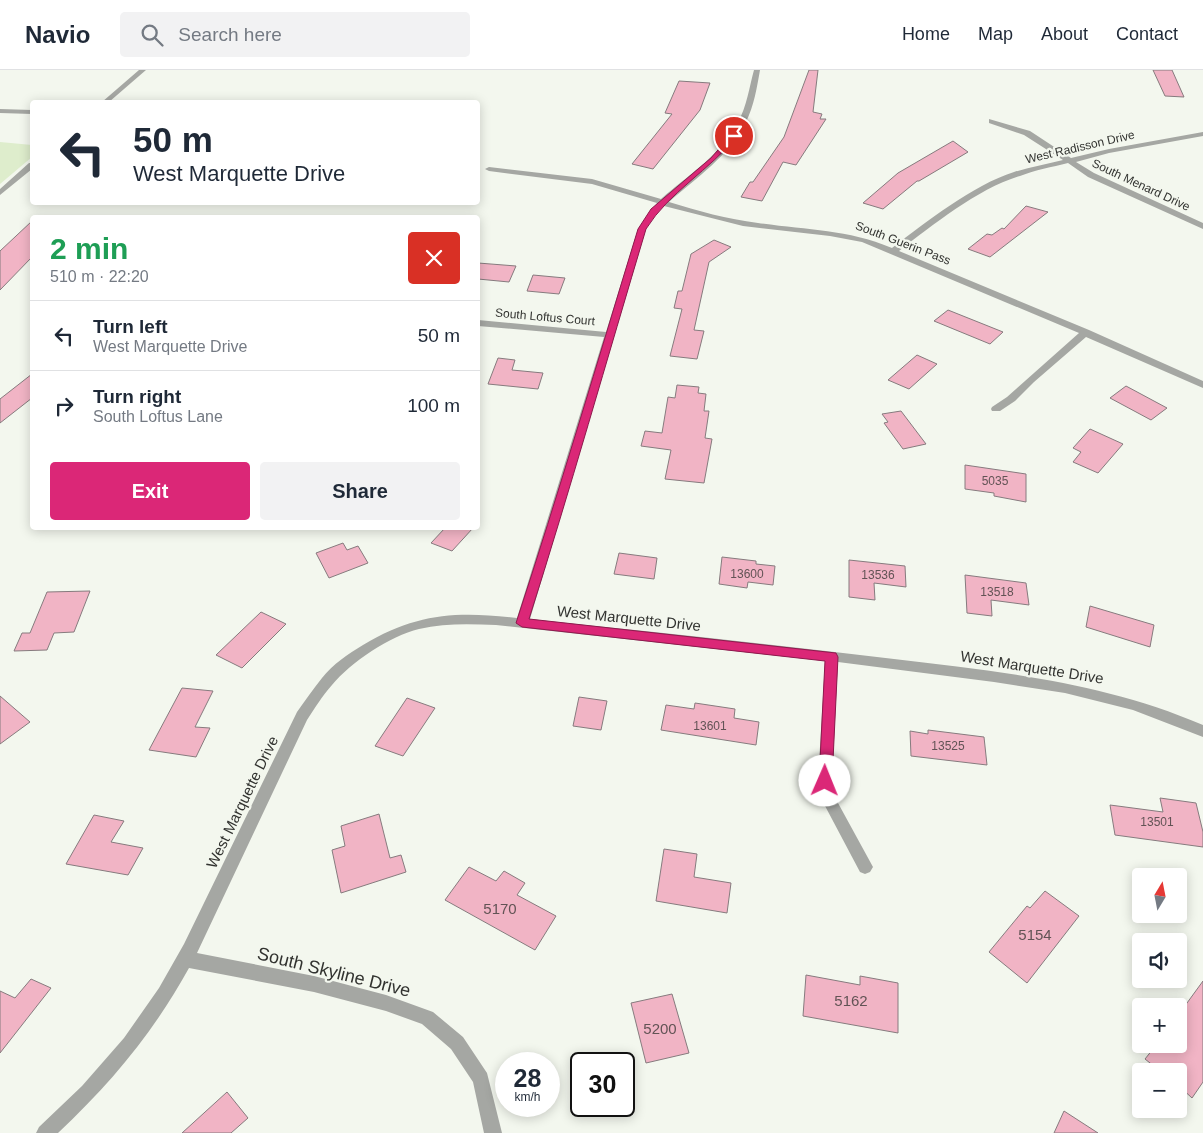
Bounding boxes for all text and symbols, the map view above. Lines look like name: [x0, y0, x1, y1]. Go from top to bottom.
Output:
search box: [120, 12, 470, 57]
text: Navio: [25, 21, 90, 48]
icon: search: [138, 21, 166, 49]
text: Search here: [178, 24, 282, 45]
text: Home: [902, 24, 950, 44]
text: Map: [978, 24, 1013, 44]
text: About: [1041, 24, 1088, 44]
text: Contact: [1116, 24, 1178, 44]
pin: [713, 115, 755, 157]
icon: left: [50, 120, 115, 185]
text: 50 m: [133, 120, 213, 159]
icon: arrive: [720, 122, 748, 150]
street label: West Radisson Drive: [1024, 128, 1136, 166]
street label: South Menard Drive: [1090, 156, 1193, 214]
text: West Marquette Drive: [133, 161, 345, 186]
street label: South Guerin Pass: [853, 218, 953, 268]
text: 2 min: [50, 232, 128, 265]
button: close: [408, 232, 460, 284]
text: 510 m · 22:20: [50, 268, 149, 285]
street label: South Loftus Court: [495, 306, 596, 328]
text: Turn left: [93, 316, 168, 337]
icon: left: [50, 322, 78, 350]
text: 50 m: [418, 325, 460, 346]
text: West Marquette Drive: [93, 338, 247, 355]
text: Turn right: [93, 386, 181, 407]
icon: right: [50, 392, 78, 420]
text: 100 m: [407, 395, 460, 416]
text: South Loftus Lane: [93, 408, 223, 425]
button: Exit: [50, 462, 250, 520]
button: Share: [260, 462, 460, 520]
house number: 5035: [982, 474, 1009, 488]
house number: 13600: [730, 567, 764, 581]
house number: 13536: [861, 568, 895, 582]
house number: 13518: [980, 585, 1014, 599]
street label: West Marquette Drive: [556, 602, 702, 634]
street label: West Marquette Drive: [959, 647, 1105, 687]
house number: 13601: [693, 719, 727, 733]
street label: West Marquette Drive: [203, 733, 281, 871]
house number: 13525: [931, 739, 965, 753]
position arrow: [798, 754, 850, 806]
house number: 13501: [1140, 815, 1174, 829]
north arrow: [1132, 868, 1188, 922]
map controls: [1132, 868, 1187, 1118]
house number: 5170: [483, 900, 517, 917]
house number: 5154: [1018, 926, 1052, 943]
button: sound: [1132, 933, 1187, 988]
street label: South Skyline Drive: [255, 943, 413, 1001]
house number: 5162: [834, 992, 868, 1009]
button: +: [1132, 998, 1187, 1053]
house number: 5200: [643, 1020, 677, 1037]
speed limit sign: 30: [570, 1052, 635, 1117]
button: −: [1132, 1063, 1187, 1118]
text: 28: [514, 1064, 541, 1092]
text: km/h: [514, 1090, 541, 1104]

